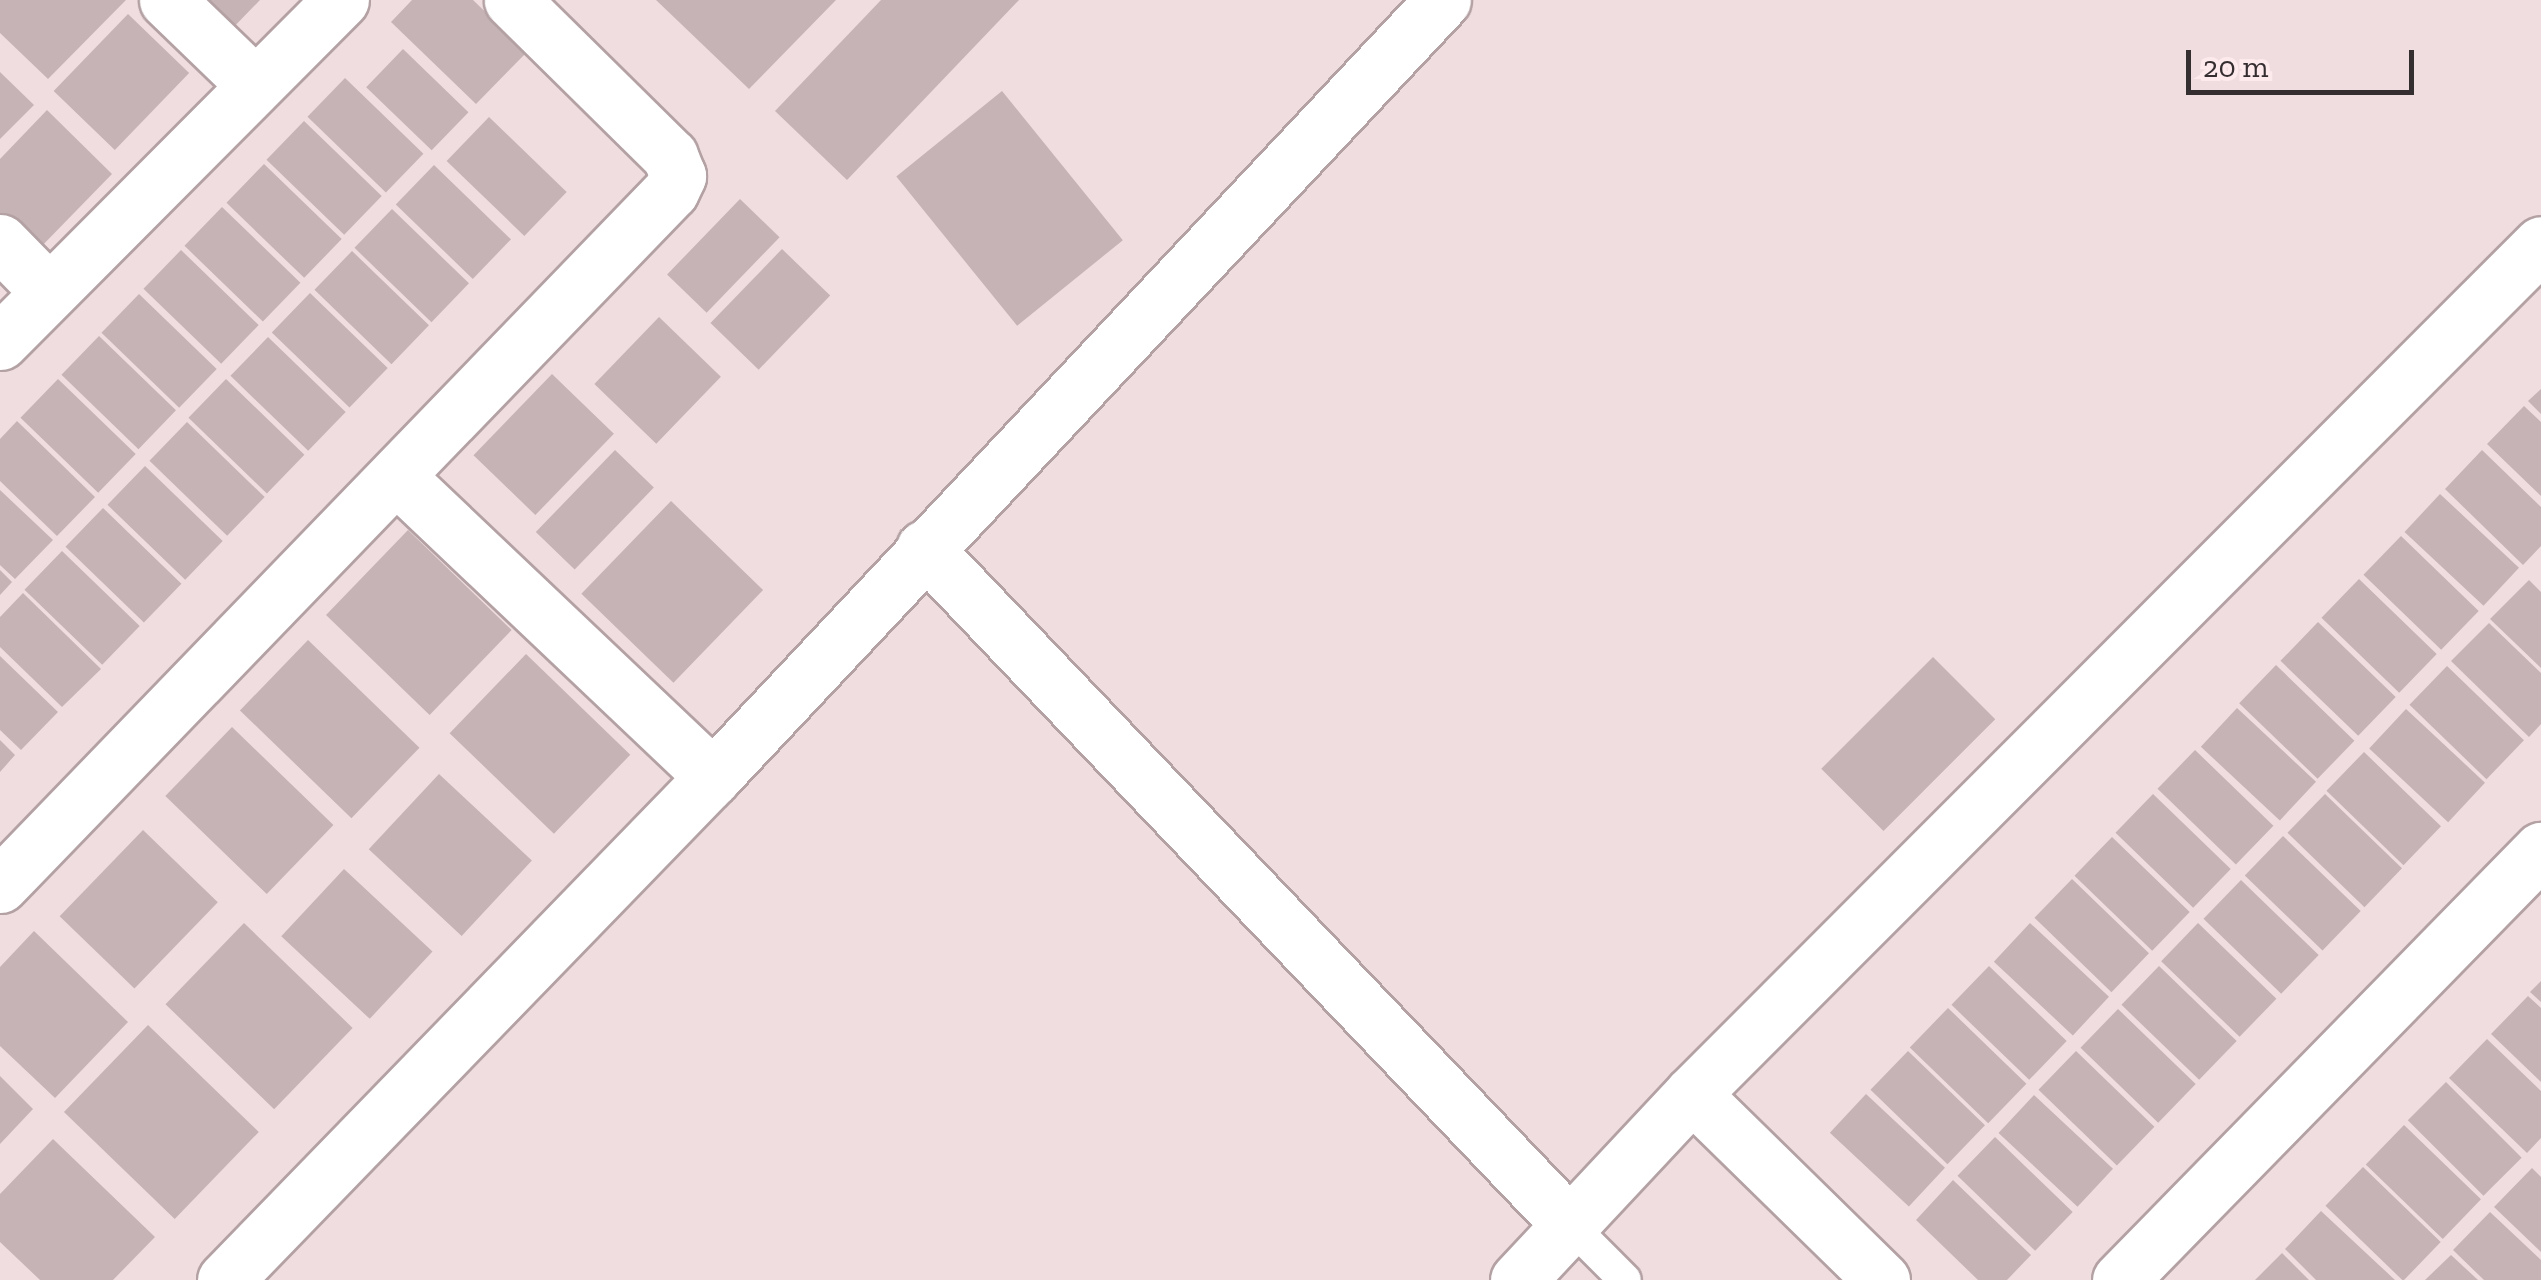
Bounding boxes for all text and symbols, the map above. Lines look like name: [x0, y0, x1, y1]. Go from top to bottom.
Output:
scale bar: [2191, 30, 2418, 92]
text: 20 m: [2203, 49, 2268, 85]

